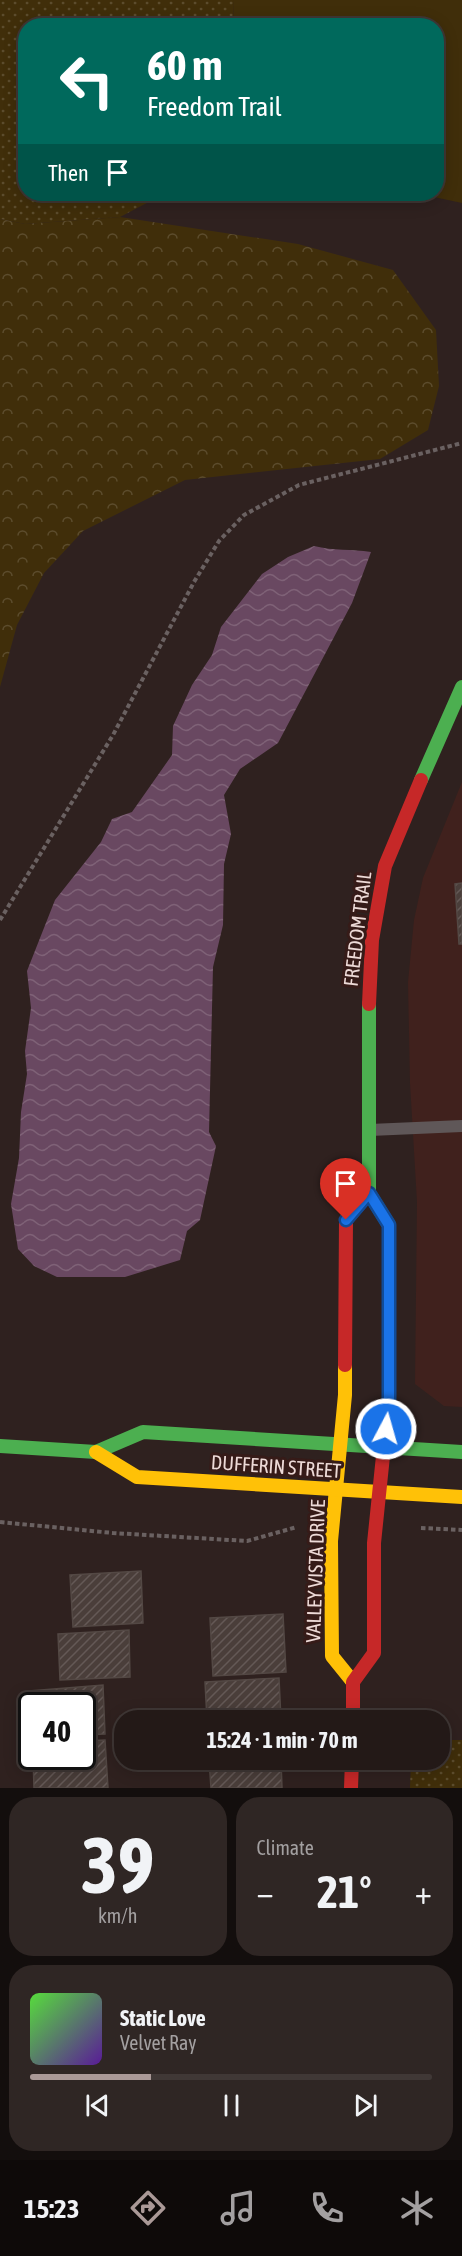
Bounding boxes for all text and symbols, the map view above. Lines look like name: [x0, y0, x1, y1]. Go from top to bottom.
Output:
text: 60 m: [147, 41, 222, 89]
icon: left: [48, 42, 126, 120]
text: Freedom Trail: [147, 91, 282, 122]
icon: arrive: [101, 156, 134, 189]
text: Then: [48, 160, 89, 186]
street label: FREEDOM TRAIL: [339, 870, 375, 988]
pin: [320, 1158, 371, 1220]
icon: arrive: [329, 1167, 362, 1200]
position arrow: [354, 1397, 418, 1461]
street label: DUFFERIN STREET: [210, 1450, 342, 1482]
street label: VALLEY VISTA DRIVE: [301, 1499, 329, 1643]
speed limit sign: 40: [18, 1692, 96, 1770]
text: 15:24 · 1 min · 70 m: [206, 1727, 358, 1753]
text: 39: [81, 1820, 154, 1910]
text: Climate: [257, 1836, 314, 1859]
text: 21°: [317, 1866, 372, 1918]
text: −: [257, 1873, 274, 1911]
text: +: [415, 1873, 432, 1911]
text: km/h: [98, 1904, 138, 1927]
text: Static Love: [120, 2005, 206, 2031]
text: Velvet Ray: [120, 2031, 197, 2054]
icon: previous: [81, 2089, 114, 2122]
icon: pause: [215, 2089, 248, 2122]
icon: next: [349, 2089, 382, 2122]
icon: directions: [127, 2187, 169, 2229]
icon: music: [217, 2187, 259, 2229]
icon: phone: [306, 2187, 348, 2229]
icon: climate: [396, 2187, 438, 2229]
text: 15:23: [24, 2193, 79, 2224]

